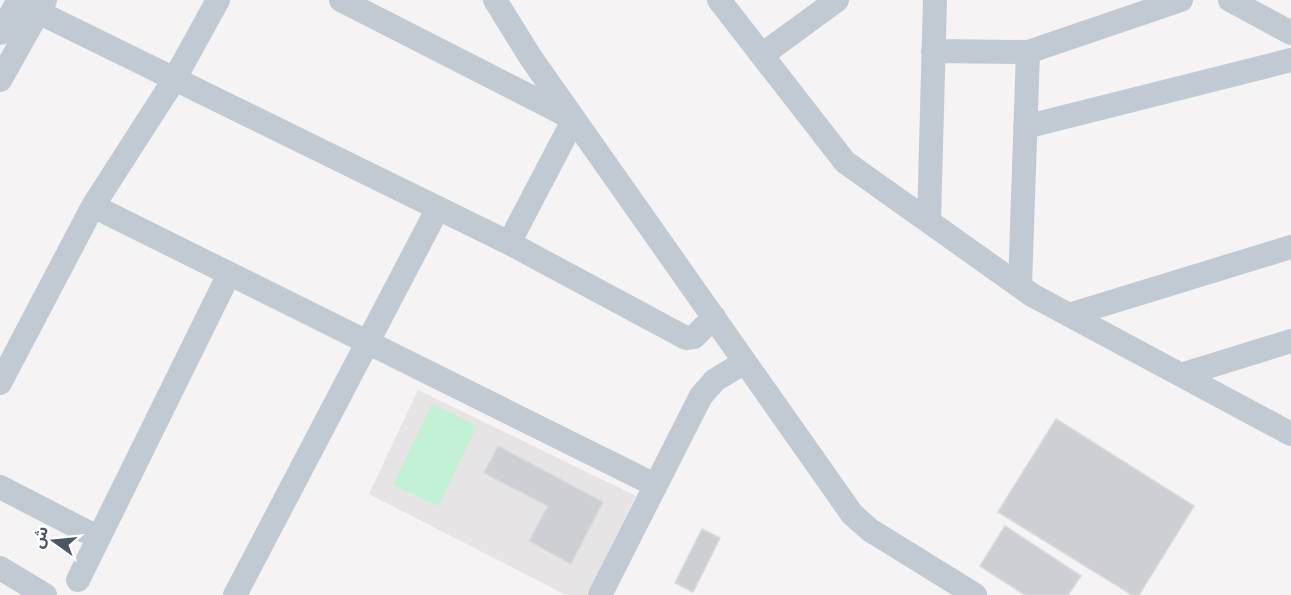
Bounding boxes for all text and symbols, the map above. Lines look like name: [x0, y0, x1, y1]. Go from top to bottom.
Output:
north arrow: [24, 511, 84, 571]
text: ش: [29, 524, 52, 550]

